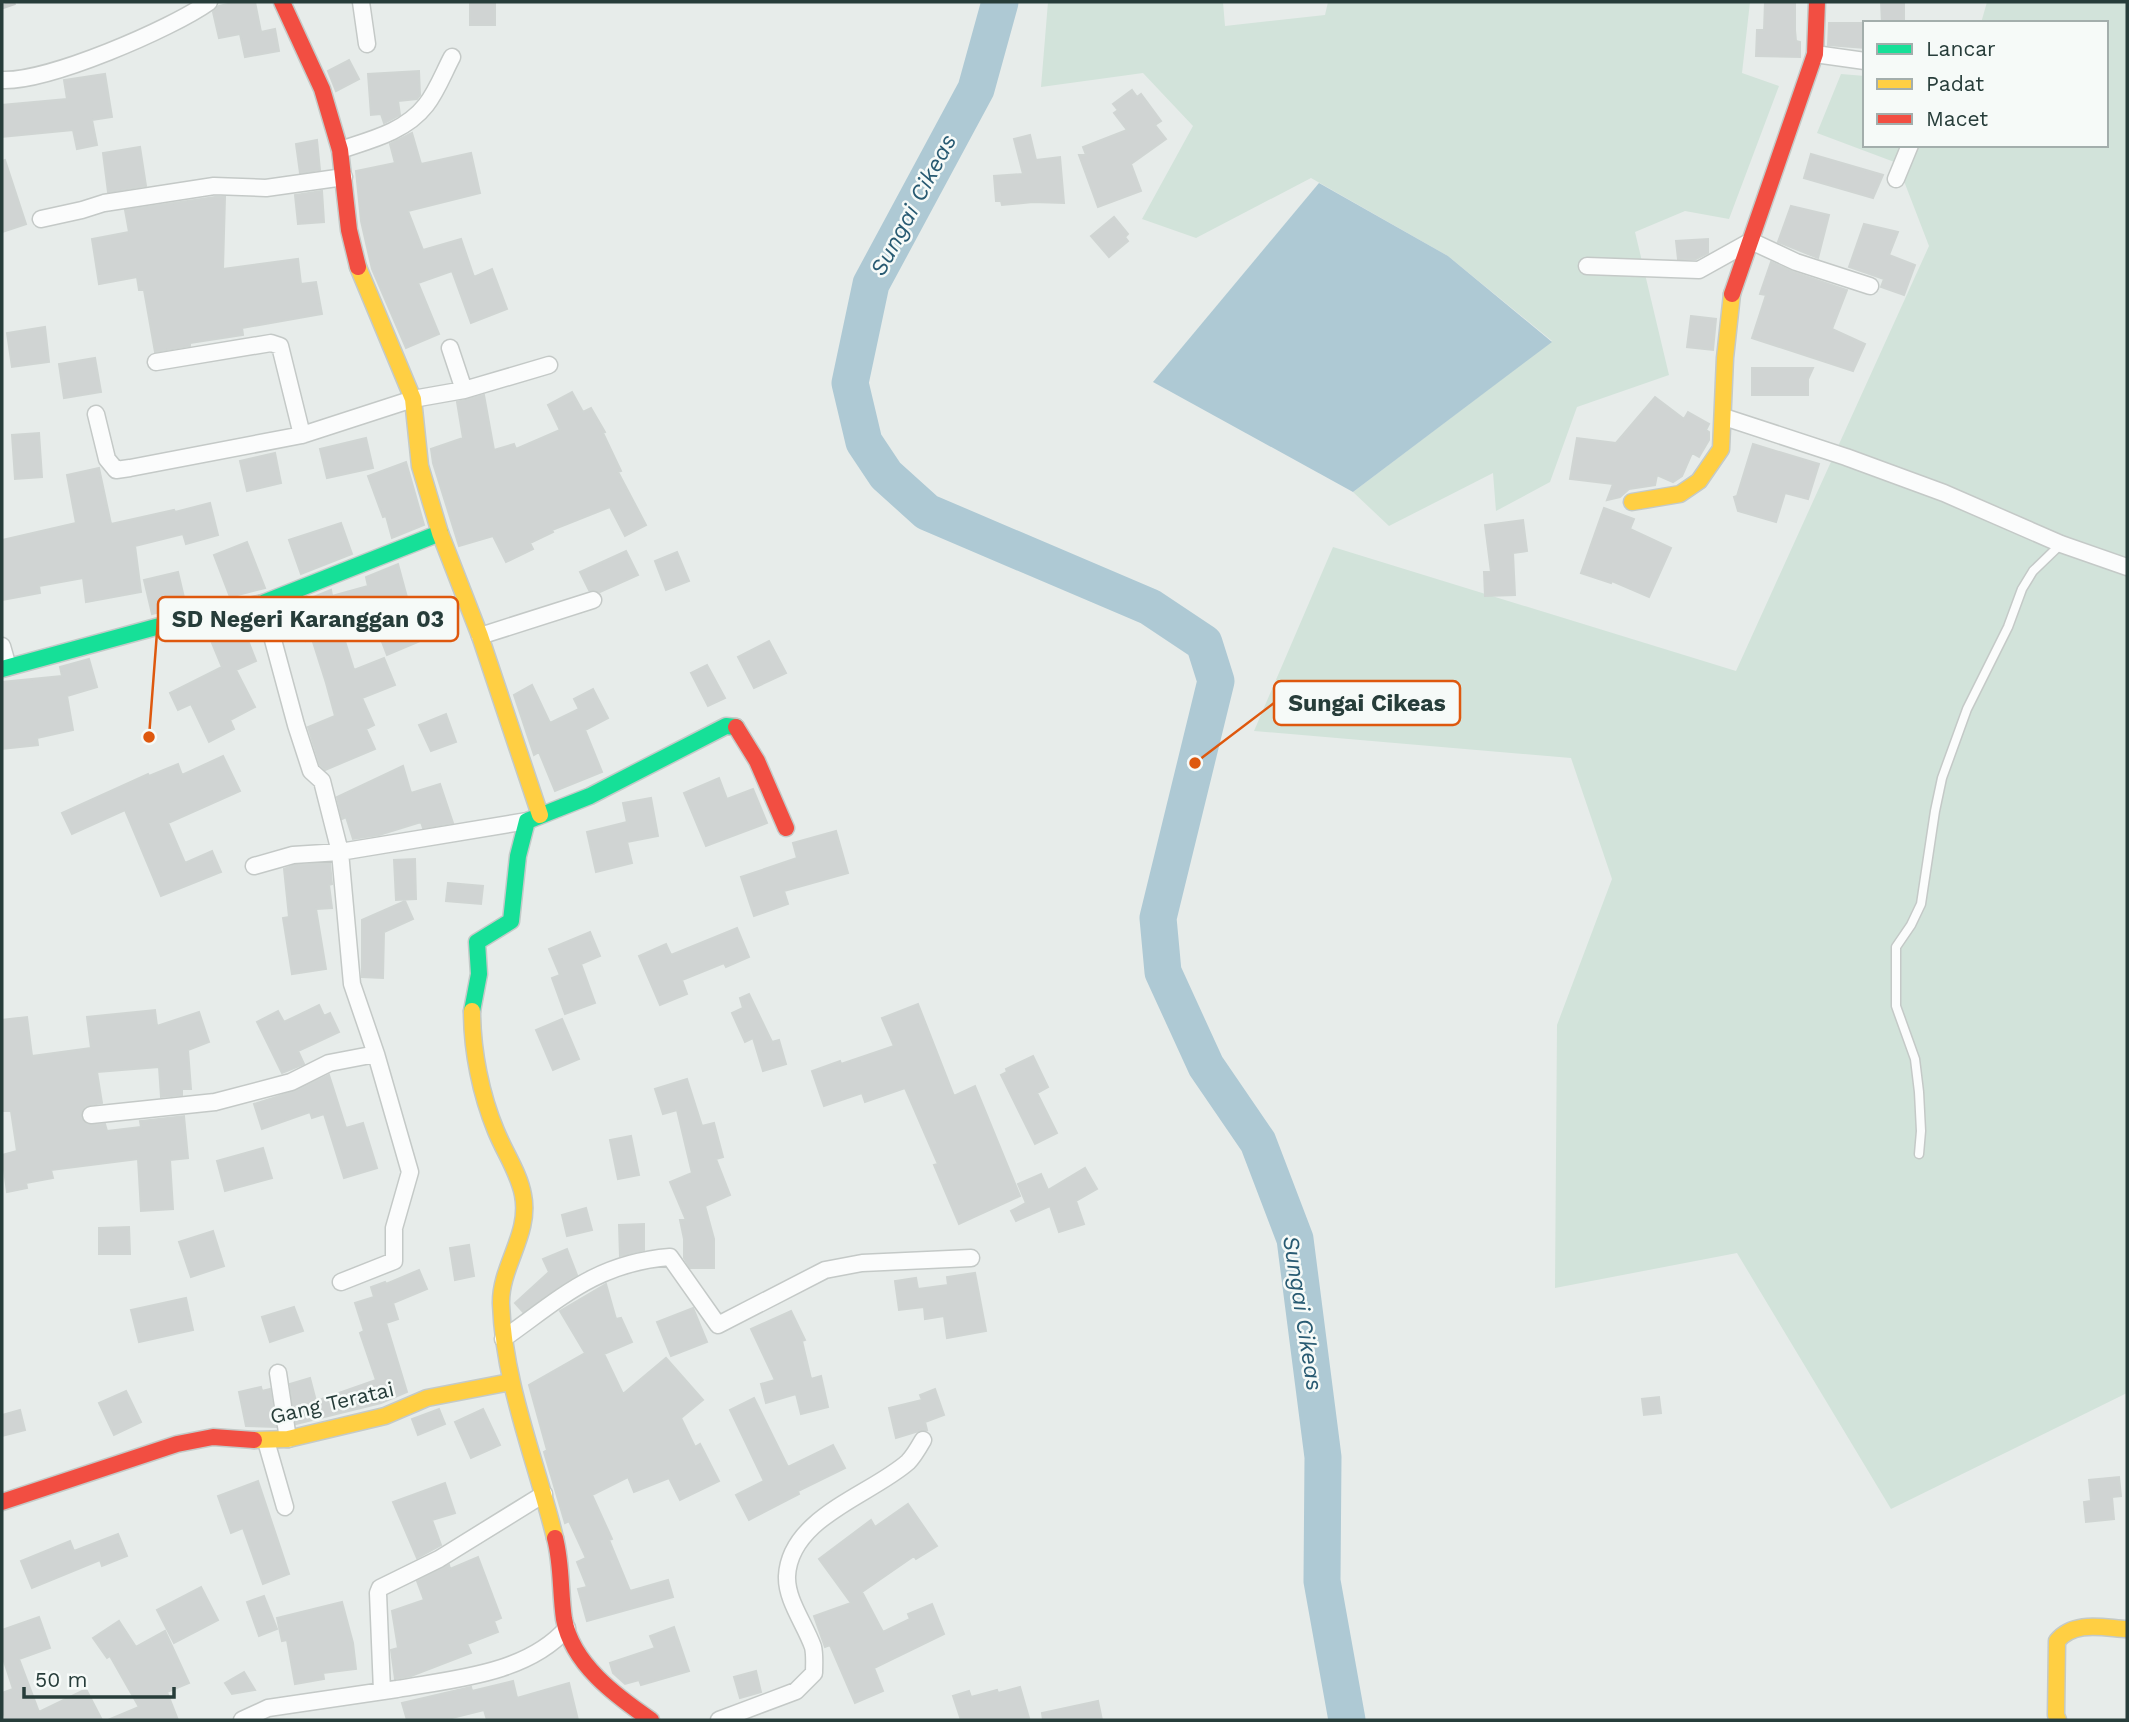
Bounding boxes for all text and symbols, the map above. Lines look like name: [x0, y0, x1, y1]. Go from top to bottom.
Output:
legend: [1863, 21, 2108, 147]
text: Lancar: [1926, 36, 1996, 61]
text: Padat: [1926, 71, 1984, 96]
text: Macet: [1926, 106, 1988, 131]
water label: Sungai Cikeas: [865, 130, 962, 281]
callout: SD Negeri Karanggan 03: [158, 597, 458, 641]
text: SD Negeri Karanggan 03: [172, 606, 444, 633]
callout: Sungai Cikeas: [1274, 681, 1460, 725]
text: Sungai Cikeas: [1288, 690, 1446, 717]
water label: Sungai Cikeas: [1277, 1234, 1328, 1393]
street label: Gang Teratai: [268, 1376, 396, 1429]
scale bar: [24, 1656, 175, 1700]
text: 50 m: [35, 1667, 87, 1692]

